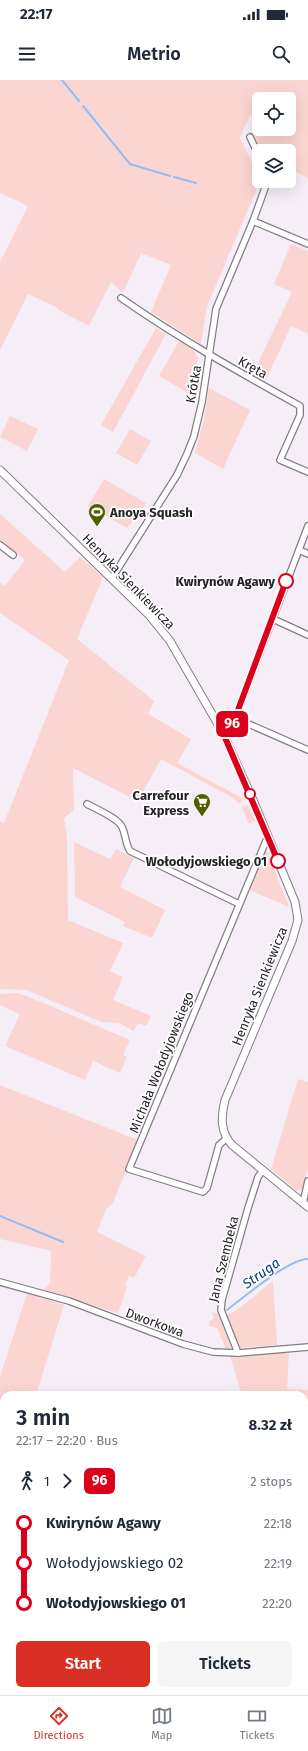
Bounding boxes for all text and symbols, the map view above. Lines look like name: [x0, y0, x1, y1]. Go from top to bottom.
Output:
text: 22:17: [20, 5, 53, 23]
icon: menu: [16, 43, 38, 65]
text: Metrio: [127, 43, 181, 65]
icon: search: [270, 43, 292, 65]
map controls: [252, 92, 296, 188]
button: locate: [252, 92, 296, 136]
button: layers: [252, 144, 296, 188]
street label: Kręta: [236, 353, 270, 382]
street label: Krótka: [183, 364, 204, 404]
sports icon: Anoya Squash: [87, 502, 107, 527]
place label: Anoya Squash: [109, 505, 193, 520]
street label: Henryka Sienkiewicza: [79, 531, 178, 632]
marker: Kwirynów Agawy: [278, 573, 294, 589]
place label: Kwirynów Agawy: [176, 574, 275, 589]
line badge: 96: [214, 711, 250, 737]
text: 96: [224, 715, 240, 732]
place label: Carrefour Express: [133, 788, 190, 818]
unlabelled marker: [244, 788, 256, 800]
supermarket icon: Carrefour Express: [192, 792, 212, 817]
marker: Wołodyjowskiego 01: [270, 853, 286, 869]
place label: Wołodyjowskiego 01: [146, 854, 267, 869]
street label: Henryka Sienkiewicza: [229, 925, 290, 1048]
street label: Michała Wołodyjowskiego: [126, 989, 197, 1135]
street label: Jana Szembeka: [206, 1214, 241, 1304]
water label: Struga: [238, 1254, 283, 1293]
street label: Dworkowa: [124, 1305, 186, 1340]
text: 3 min: [16, 1404, 70, 1431]
text: 8.32 zł: [248, 1416, 292, 1434]
text: 22:17 – 22:20 · Bus: [16, 1433, 118, 1448]
icon: walk: [16, 1470, 38, 1492]
icon: forward: [56, 1470, 78, 1492]
text: 96: [92, 1472, 107, 1489]
text: 1: [44, 1474, 50, 1489]
text: 2 stops: [250, 1474, 292, 1489]
text: Kwirynów Agawy: [46, 1514, 161, 1532]
text: 22:18: [264, 1516, 292, 1531]
text: Wołodyjowskiego 02: [46, 1554, 183, 1572]
text: 22:19: [264, 1556, 292, 1571]
text: Wołodyjowskiego 01: [46, 1594, 186, 1612]
text: 22:20: [262, 1596, 292, 1611]
button: Start: [16, 1641, 150, 1687]
button: Tickets: [158, 1641, 292, 1687]
tab: Directions: [33, 1705, 84, 1742]
tab: Map: [151, 1705, 173, 1742]
tab: Tickets: [240, 1705, 275, 1742]

